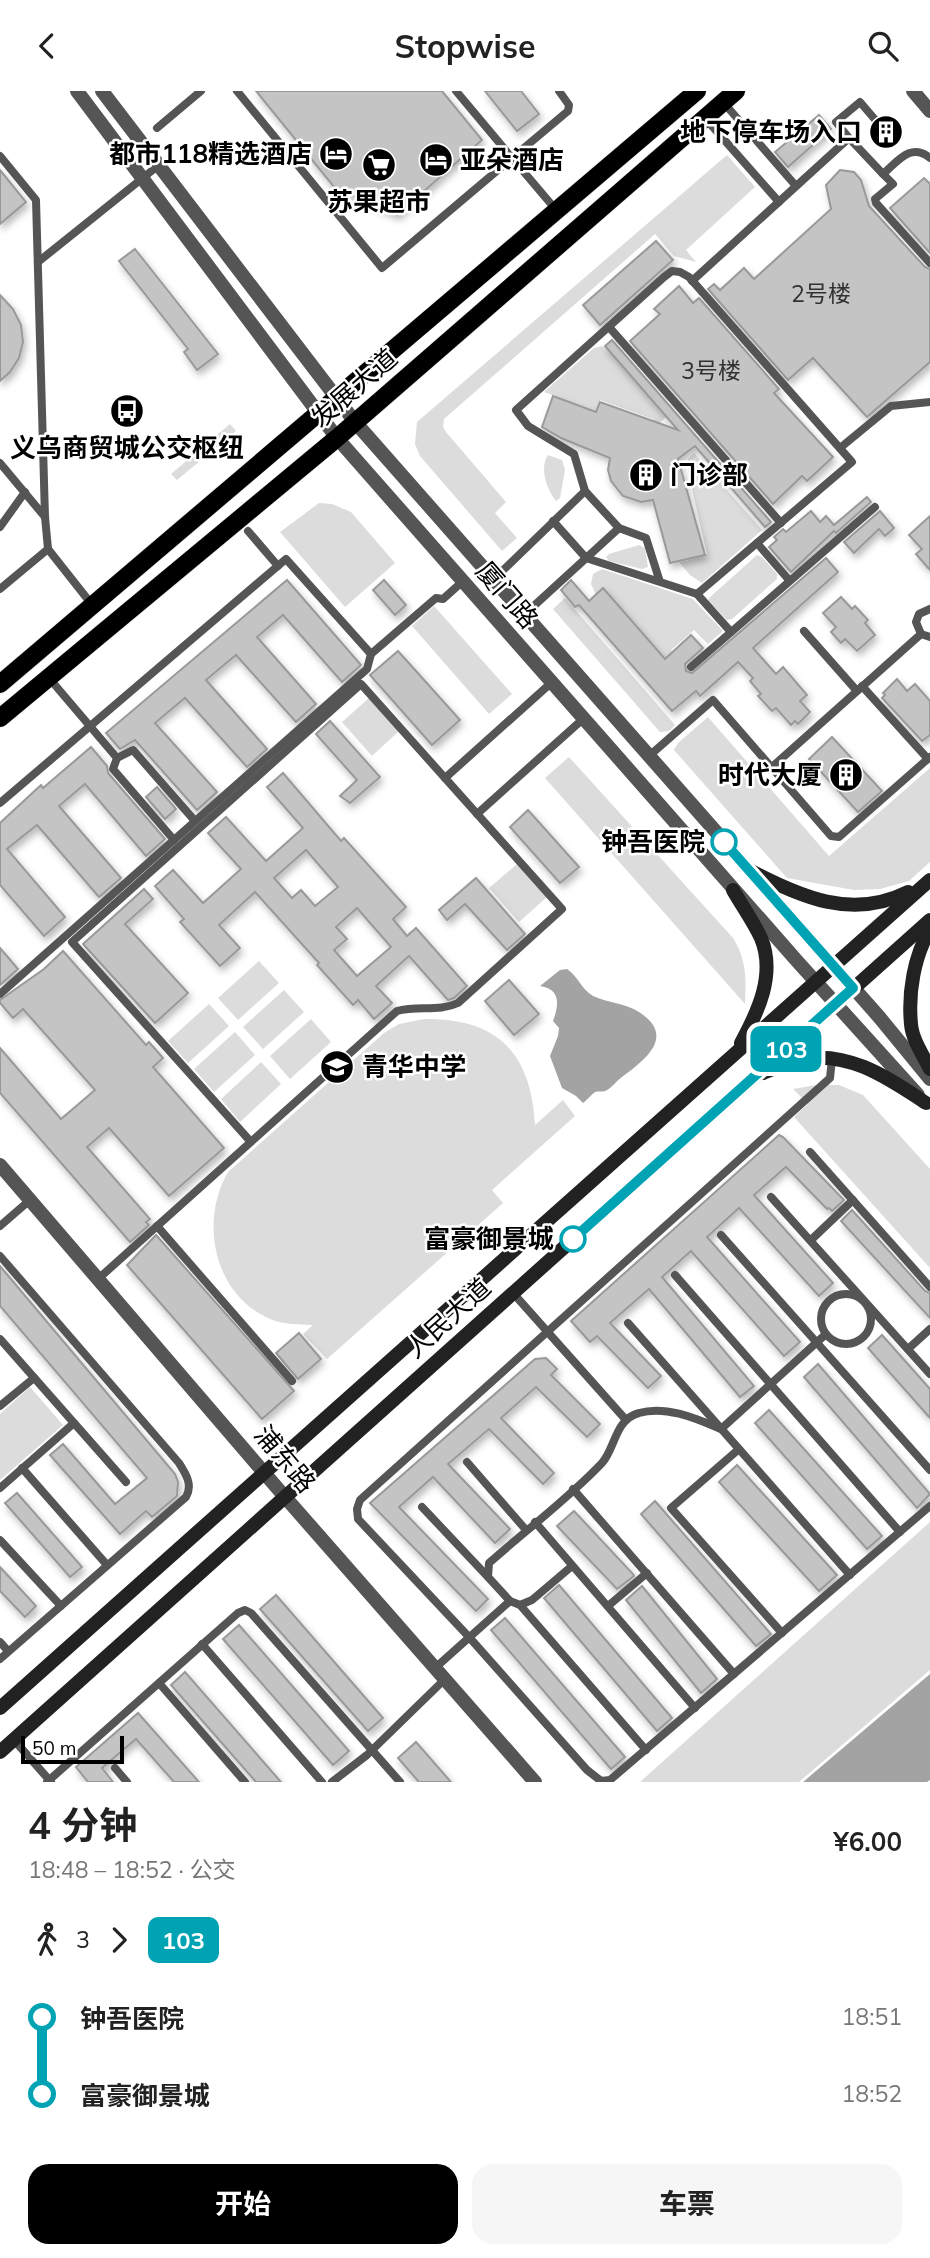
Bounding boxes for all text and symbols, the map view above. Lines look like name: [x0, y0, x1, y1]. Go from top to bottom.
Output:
text: Stopwise: [394, 26, 536, 66]
icon: back: [28, 27, 66, 65]
icon: search: [864, 27, 902, 65]
building icon: 地下停车场入口: [867, 113, 905, 151]
place label: 地下停车场入口: [680, 115, 862, 148]
hotel icon: 都市118精选酒店: [317, 135, 355, 173]
place label: 都市118精选酒店: [109, 137, 312, 170]
hotel icon: 亚朵酒店: [417, 141, 455, 179]
place label: 亚朵酒店: [460, 143, 564, 176]
supermarket icon: 苏果超市: [360, 146, 398, 184]
place label: 苏果超市: [327, 185, 431, 218]
house number: 2号楼: [791, 279, 851, 308]
street label: 发展大道: [304, 341, 404, 434]
house number: 3号楼: [681, 356, 741, 385]
bus stop icon: 义乌商贸城公交枢纽: [108, 392, 146, 430]
place label: 义乌商贸城公交枢纽: [10, 431, 244, 464]
building icon: 门诊部: [627, 456, 665, 494]
place label: 门诊部: [670, 458, 748, 491]
street label: 厦门路: [469, 554, 545, 635]
building icon: 时代大厦: [827, 756, 865, 794]
place label: 时代大厦: [718, 758, 822, 791]
place label: 钟吾医院: [601, 825, 705, 858]
marker: 钟吾医院: [711, 829, 737, 855]
line badge: 103: [746, 1026, 826, 1072]
text: 103: [764, 1034, 808, 1064]
school or university icon: 青华中学: [318, 1048, 356, 1086]
place label: 青华中学: [362, 1050, 466, 1083]
place label: 富豪御景城: [424, 1222, 554, 1255]
marker: 富豪御景城: [560, 1226, 586, 1252]
street label: 人民大道: [398, 1271, 497, 1365]
street label: 浦东路: [248, 1418, 323, 1499]
scale bar: [21, 1733, 124, 1765]
text: 50 m: [32, 1736, 76, 1760]
text: 4 分钟: [28, 1801, 137, 1849]
text: ¥6.00: [833, 1825, 902, 1858]
text: 18:48 – 18:52 · 公交: [28, 1855, 236, 1884]
icon: walk: [28, 1921, 66, 1959]
icon: forward: [100, 1921, 138, 1959]
text: 3: [76, 1925, 90, 1954]
text: 103: [162, 1925, 205, 1955]
text: 钟吾医院: [80, 2002, 184, 2035]
text: 18:51: [842, 2002, 902, 2031]
text: 富豪御景城: [80, 2079, 210, 2112]
text: 18:52: [842, 2079, 902, 2108]
button: 开始: [28, 2164, 458, 2244]
button: 车票: [472, 2164, 902, 2244]

